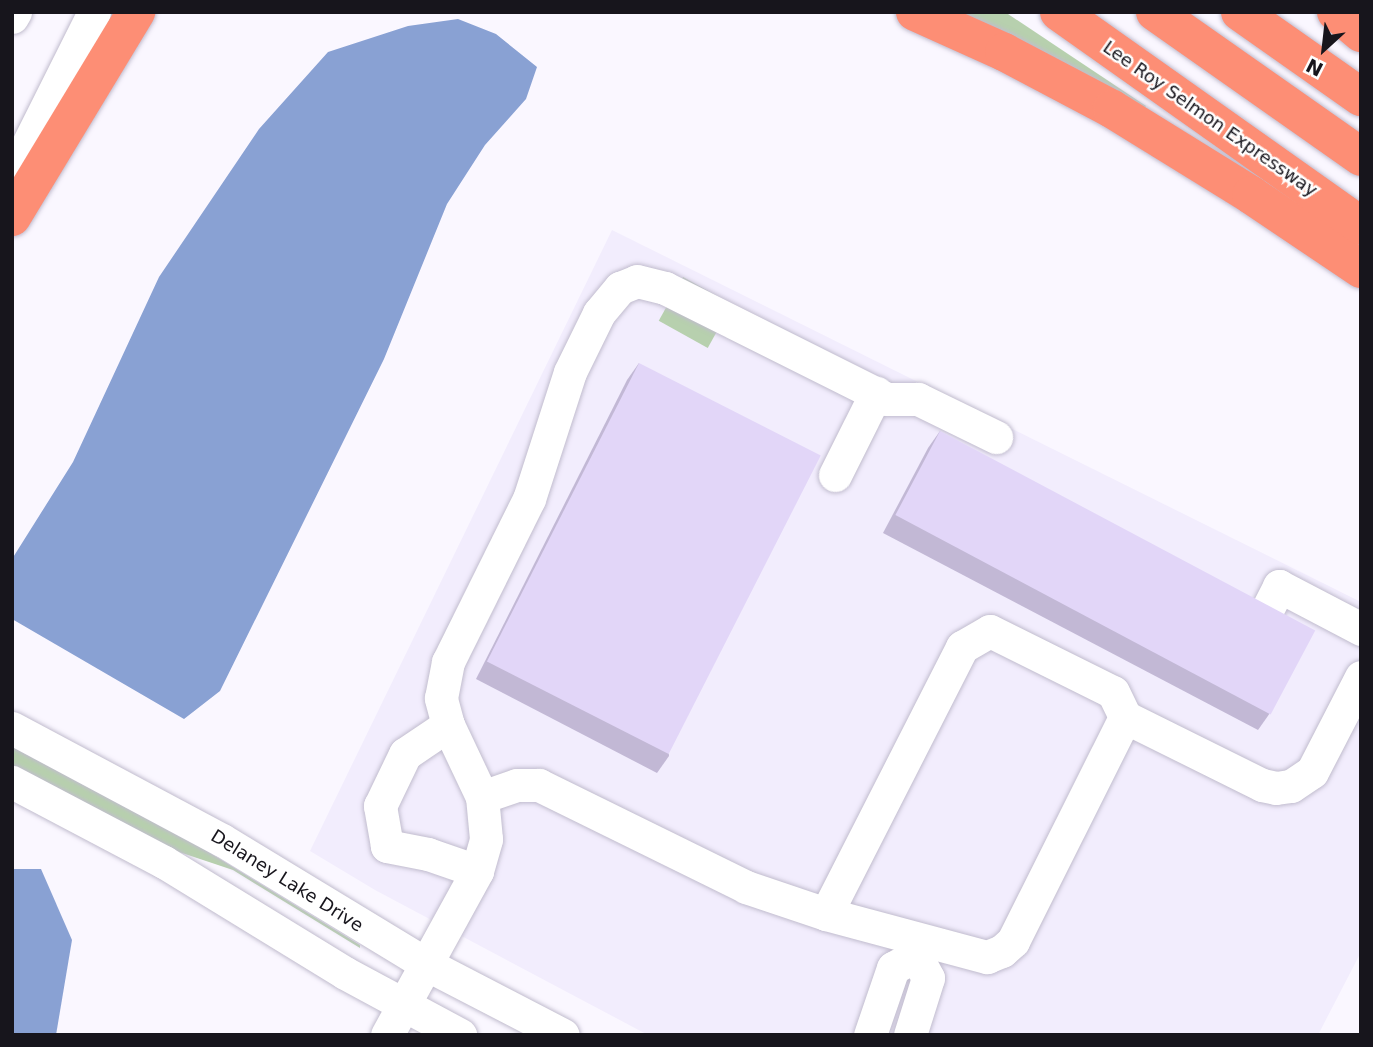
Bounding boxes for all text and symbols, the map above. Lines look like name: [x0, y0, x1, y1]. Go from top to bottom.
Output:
north arrow: [1289, 14, 1359, 84]
street label: Lee Roy Selmon Expressway: [1099, 37, 1321, 201]
text: N: [1302, 54, 1327, 81]
street label: Delaney Lake Drive: [207, 825, 367, 937]

